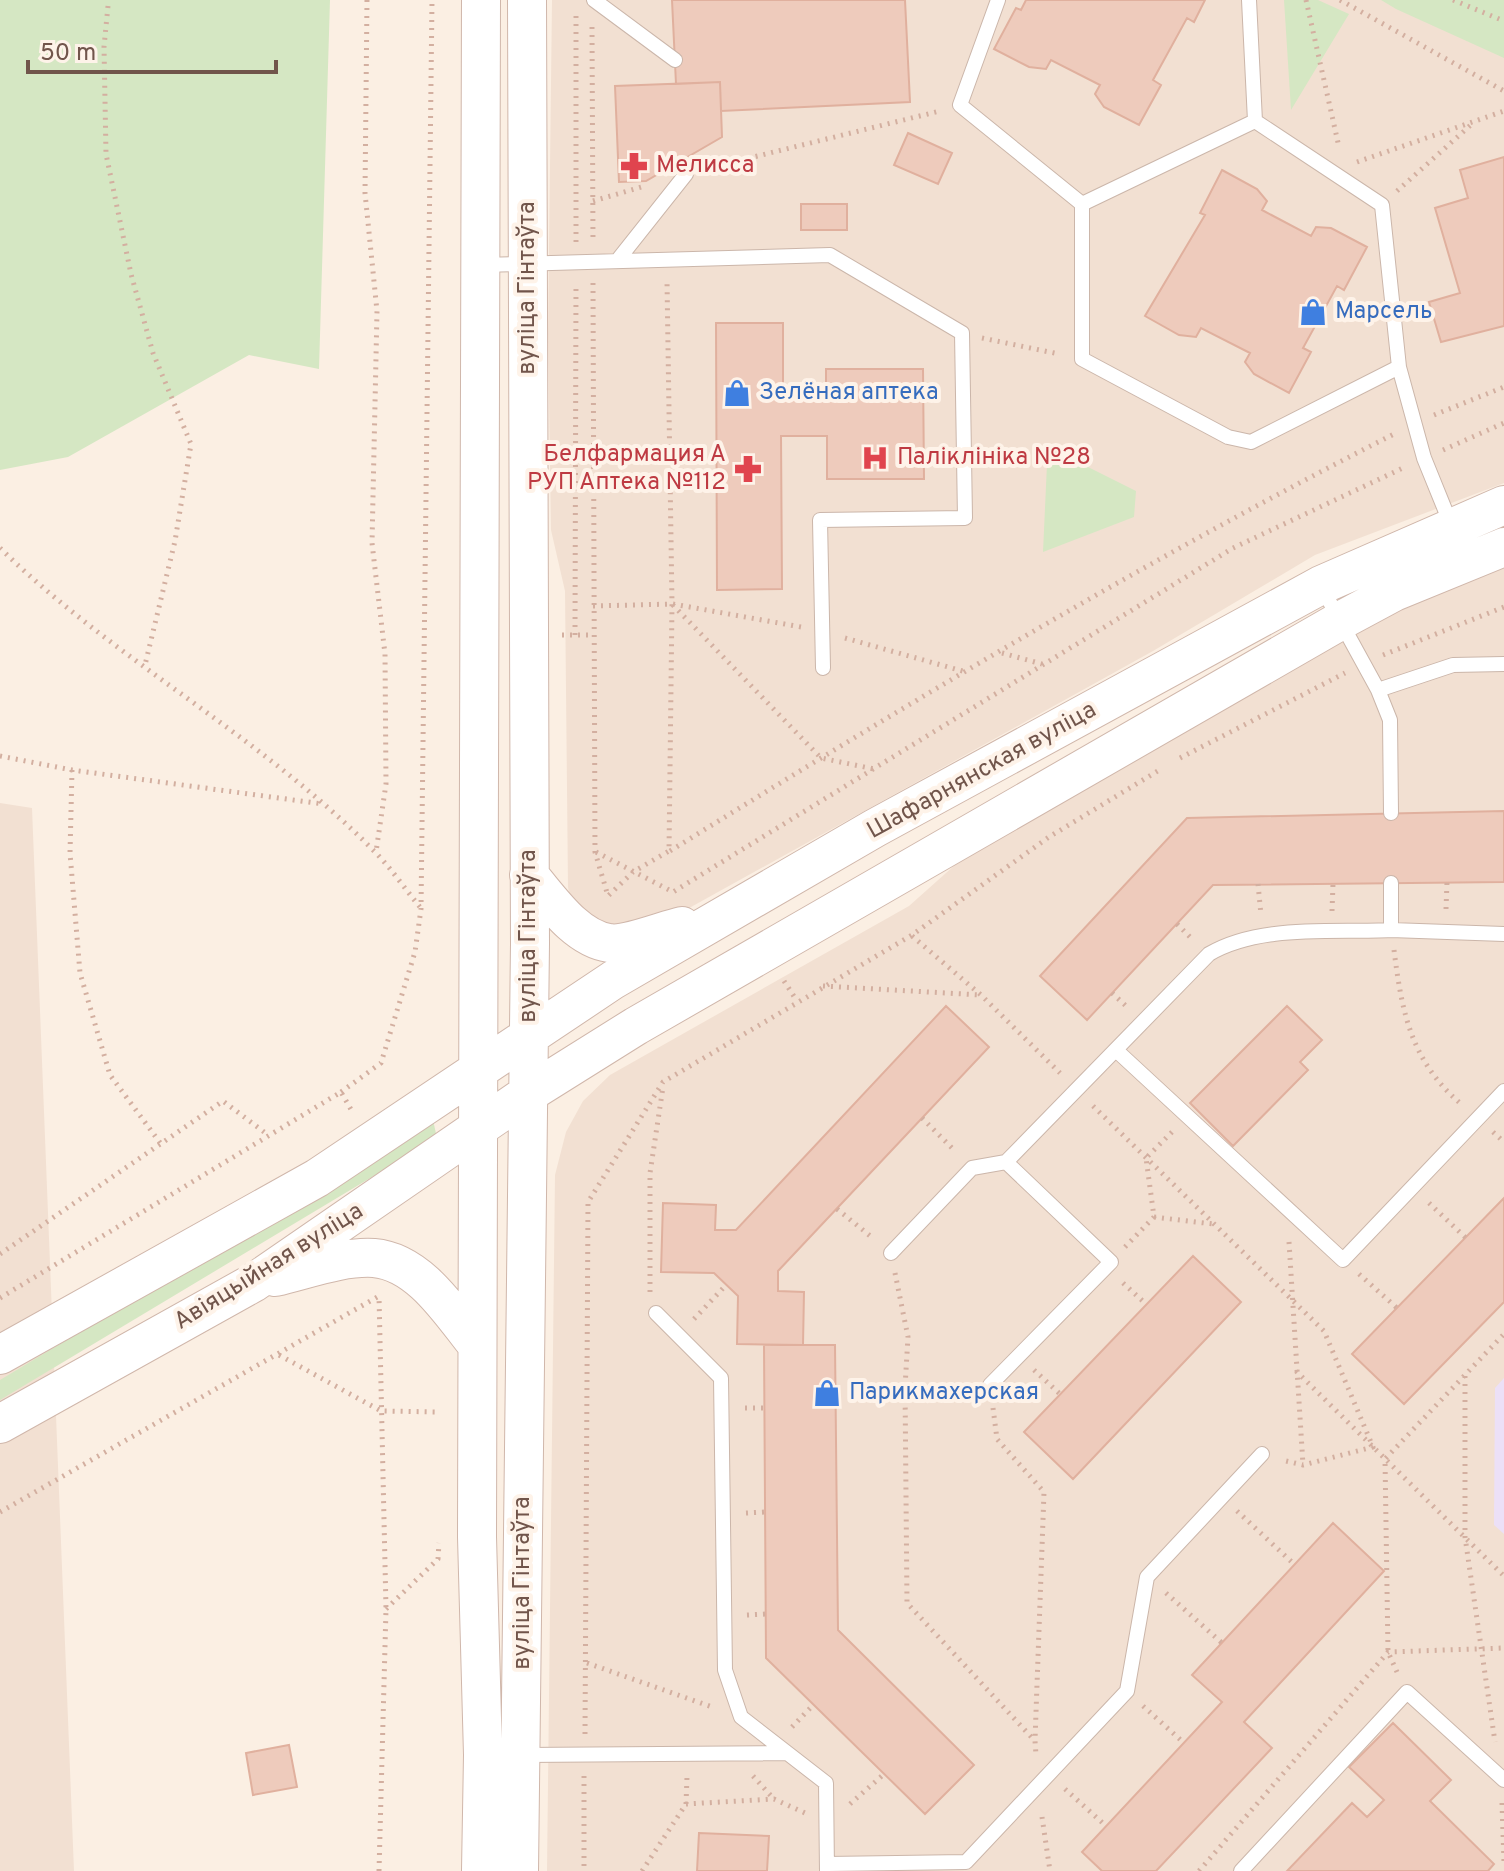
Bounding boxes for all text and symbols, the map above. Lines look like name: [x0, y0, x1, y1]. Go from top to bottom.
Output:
scale bar: [28, 24, 276, 74]
text: 50 m: [40, 39, 96, 69]
pharmacy icon: Мелисса: [619, 151, 649, 181]
place label: Мелисса: [656, 151, 754, 181]
street label: вуліца Гінтаўта: [513, 201, 543, 375]
shop icon: Марсель: [1298, 297, 1328, 327]
place label: Марсель: [1335, 297, 1433, 327]
shop icon: Зелёная аптека: [722, 378, 752, 408]
place label: Зелёная аптека: [759, 378, 939, 408]
place label: Белфармация А РУП Аптека №112: [527, 440, 726, 498]
hospital icon: Паліклініка №28: [860, 443, 890, 473]
place label: Паліклініка №28: [897, 443, 1091, 473]
pharmacy icon: Белфармация А РУП Аптека №112: [733, 454, 763, 484]
street label: Шафарнянская вуліца: [862, 695, 1102, 847]
street label: вуліца Гінтаўта: [514, 849, 544, 1023]
street label: Авіяцыйная вуліца: [169, 1197, 369, 1337]
shop icon: Парикмахерская: [812, 1378, 842, 1408]
place label: Парикмахерская: [849, 1378, 1039, 1408]
street label: вуліца Гінтаўта: [508, 1496, 538, 1670]

